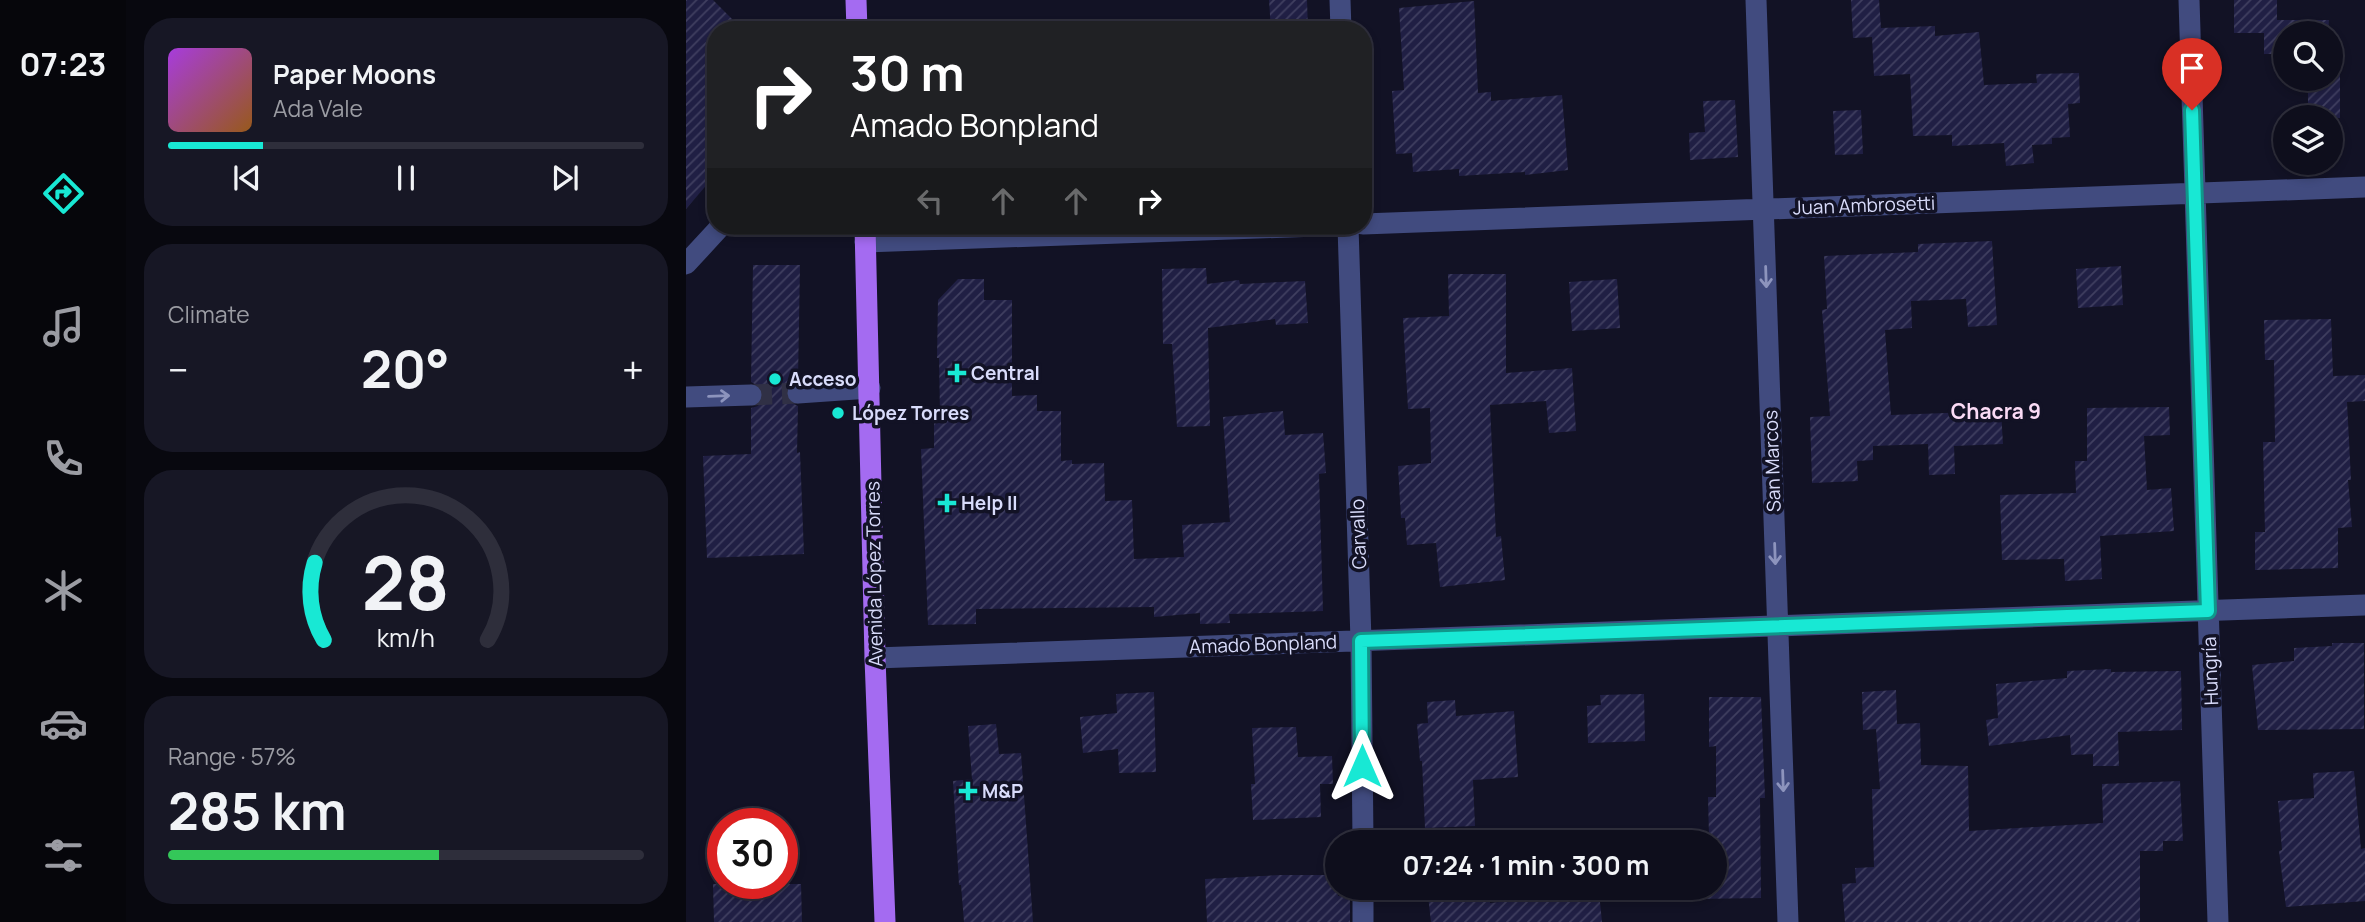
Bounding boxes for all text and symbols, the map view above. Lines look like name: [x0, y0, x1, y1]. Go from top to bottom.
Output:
map controls: [2273, 21, 2343, 175]
button: search: [2273, 21, 2343, 91]
pin: [2162, 38, 2222, 110]
text: 30 m: [850, 39, 965, 106]
text: 07:23: [20, 42, 106, 86]
icon: right: [735, 49, 826, 140]
icon: arrive: [2173, 49, 2211, 87]
text: Paper Moons: [273, 56, 436, 92]
text: Ada Vale: [273, 92, 363, 124]
text: Amado Bonpland: [850, 103, 1099, 147]
button: layers: [2273, 105, 2343, 175]
icon: previous: [228, 159, 266, 197]
icon: pause: [387, 159, 425, 197]
icon: next: [546, 159, 584, 197]
icon: directions: [39, 169, 88, 218]
icon: left: [911, 182, 949, 220]
icon: ahead: [984, 182, 1022, 220]
icon: ahead: [1057, 182, 1095, 220]
icon: right: [1130, 182, 1168, 220]
street label: Juan Ambrosetti: [1792, 190, 1936, 220]
one-way arrow: [1760, 266, 1773, 289]
text: Climate: [168, 298, 250, 330]
icon: music: [39, 302, 88, 351]
text: 20°: [361, 333, 450, 404]
text: −: [168, 343, 189, 395]
text: +: [622, 343, 644, 395]
place label: Central: [971, 360, 1040, 386]
marker: Central: [949, 365, 965, 381]
place label: Acceso: [789, 366, 857, 392]
marker: Acceso: [767, 371, 783, 387]
one-way arrow: [707, 390, 730, 403]
district label: Chacra 9: [1951, 397, 2041, 425]
place label: López Torres: [852, 400, 969, 426]
marker: López Torres: [830, 405, 846, 421]
street label: San Marcos: [1757, 410, 1787, 512]
icon: phone: [39, 434, 88, 483]
street label: Avenida López Torres: [859, 481, 889, 667]
place label: Help II: [961, 490, 1018, 516]
marker: Help II: [939, 495, 955, 511]
street label: Carvallo: [1344, 498, 1372, 570]
text: 28: [362, 532, 450, 632]
one-way arrow: [1769, 542, 1782, 565]
icon: climate: [39, 566, 88, 615]
text: km/h: [377, 620, 435, 655]
street label: Amado Bonpland: [1189, 628, 1337, 660]
street label: Hungría: [2196, 636, 2224, 706]
icon: car: [39, 699, 88, 748]
position arrow: [1325, 729, 1399, 803]
text: Range · 57%: [168, 740, 296, 772]
one-way arrow: [1777, 769, 1790, 792]
text: 285 km: [168, 775, 346, 846]
place label: M&P: [982, 778, 1023, 804]
marker: M&P: [960, 783, 976, 799]
speed limit sign: 30: [707, 808, 798, 899]
icon: filters: [39, 831, 88, 880]
text: 07:24 · 1 min · 300 m: [1403, 847, 1649, 883]

